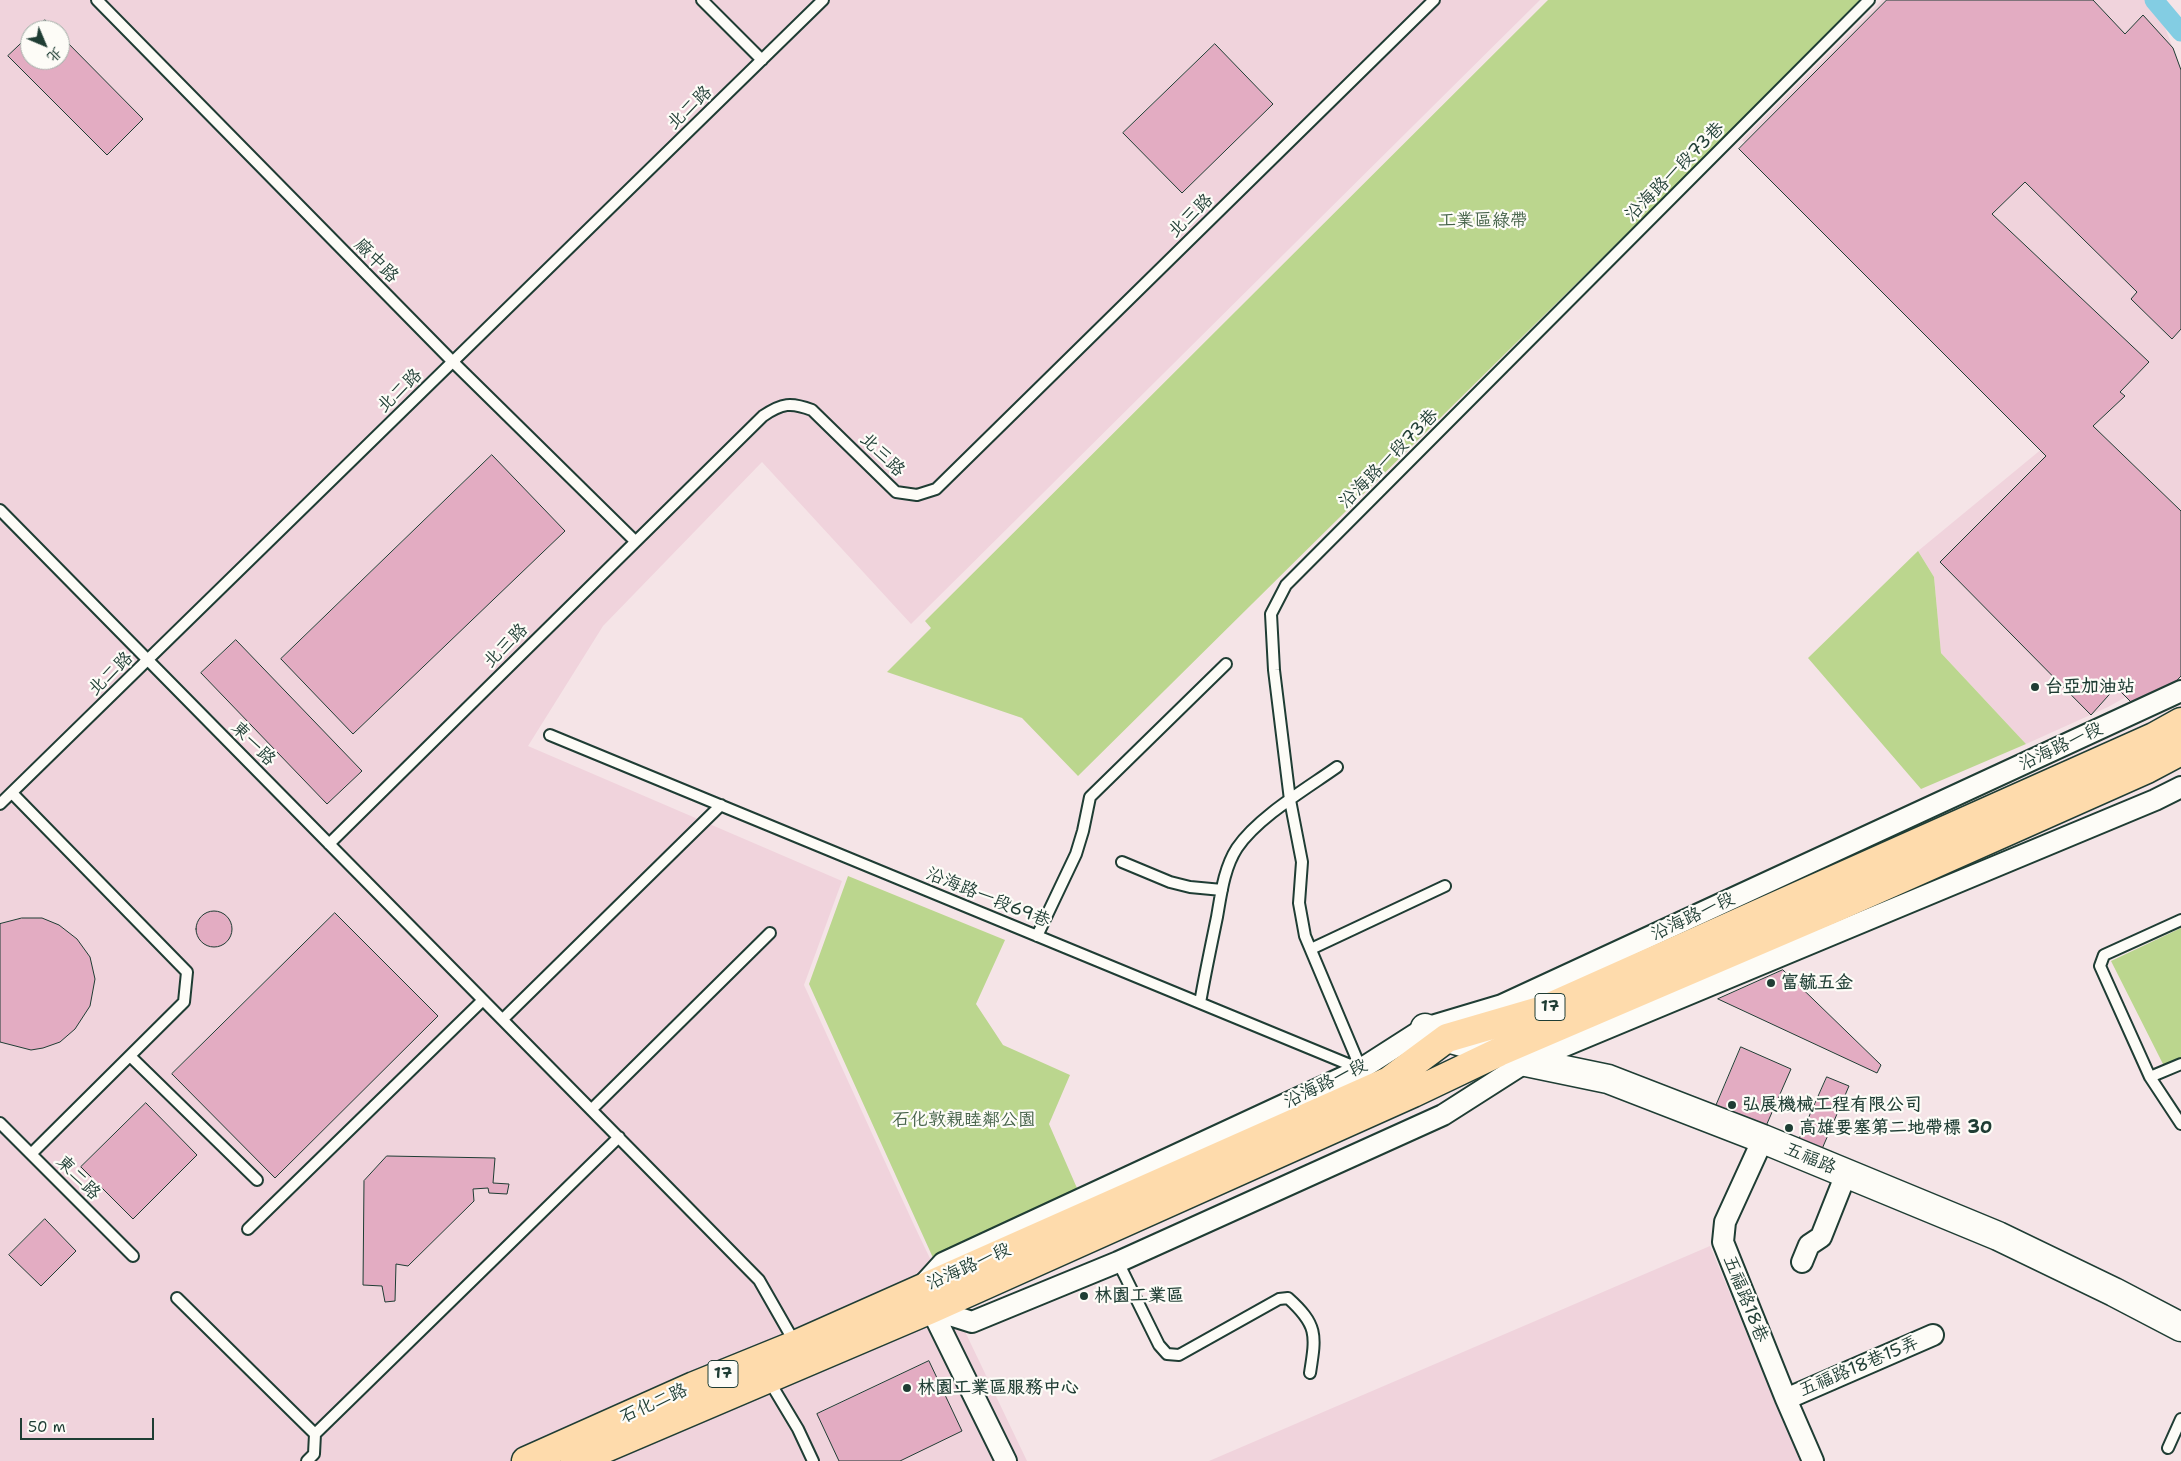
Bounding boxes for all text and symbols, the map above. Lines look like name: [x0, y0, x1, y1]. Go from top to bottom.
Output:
north arrow: [20, 20, 70, 70]
text: 北: [44, 44, 66, 66]
street label: 北二路: [663, 81, 717, 135]
street label: 沿海路一段73巷: [1621, 118, 1729, 226]
street label: 北三路: [1164, 189, 1218, 243]
park label: 工業區綠帶: [1438, 210, 1528, 232]
street label: 廠中路: [349, 234, 403, 288]
street label: 北二路: [373, 364, 427, 418]
street label: 沿海路一段73巷: [1335, 405, 1443, 513]
street label: 北三路: [855, 428, 909, 482]
street label: 北三路: [479, 619, 533, 673]
street label: 北二路: [84, 647, 138, 701]
place label: 台亞加油站: [2045, 676, 2135, 698]
marker: 台亞加油站: [2029, 681, 2041, 693]
street label: 東一路: [226, 717, 280, 771]
street label: 沿海路一段: [2016, 718, 2106, 776]
street label: 沿海路一段69巷: [923, 863, 1053, 933]
street label: 沿海路一段: [1648, 888, 1738, 946]
place label: 富毓五金: [1781, 972, 1853, 994]
marker: 富毓五金: [1765, 977, 1777, 989]
road number: 17: [1535, 994, 1565, 1020]
street label: 沿海路一段: [1281, 1055, 1371, 1113]
place label: 弘展機械工程有限公司: [1742, 1094, 1922, 1116]
marker: 弘展機械工程有限公司: [1726, 1099, 1738, 1111]
park label: 石化敦親睦鄰公園: [892, 1109, 1036, 1131]
place label: 高雄要塞第二地帶標 30: [1799, 1117, 1992, 1139]
marker: 高雄要塞第二地帶標 30: [1783, 1122, 1795, 1134]
street label: 五福路: [1781, 1139, 1839, 1179]
street label: 東二路: [51, 1151, 105, 1205]
street label: 沿海路一段: [923, 1239, 1015, 1295]
street label: 五福路18巷: [1718, 1252, 1772, 1346]
place label: 林園工業區: [1094, 1285, 1184, 1307]
marker: 林園工業區: [1078, 1290, 1090, 1302]
street label: 五福路18巷15弄: [1796, 1332, 1922, 1402]
road number: 17: [708, 1360, 738, 1388]
place label: 林園工業區服務中心: [917, 1377, 1079, 1399]
street label: 石化二路: [617, 1379, 691, 1429]
marker: 林園工業區服務中心: [901, 1382, 913, 1394]
scale bar: [22, 1408, 156, 1440]
text: 50 m: [28, 1417, 66, 1437]

